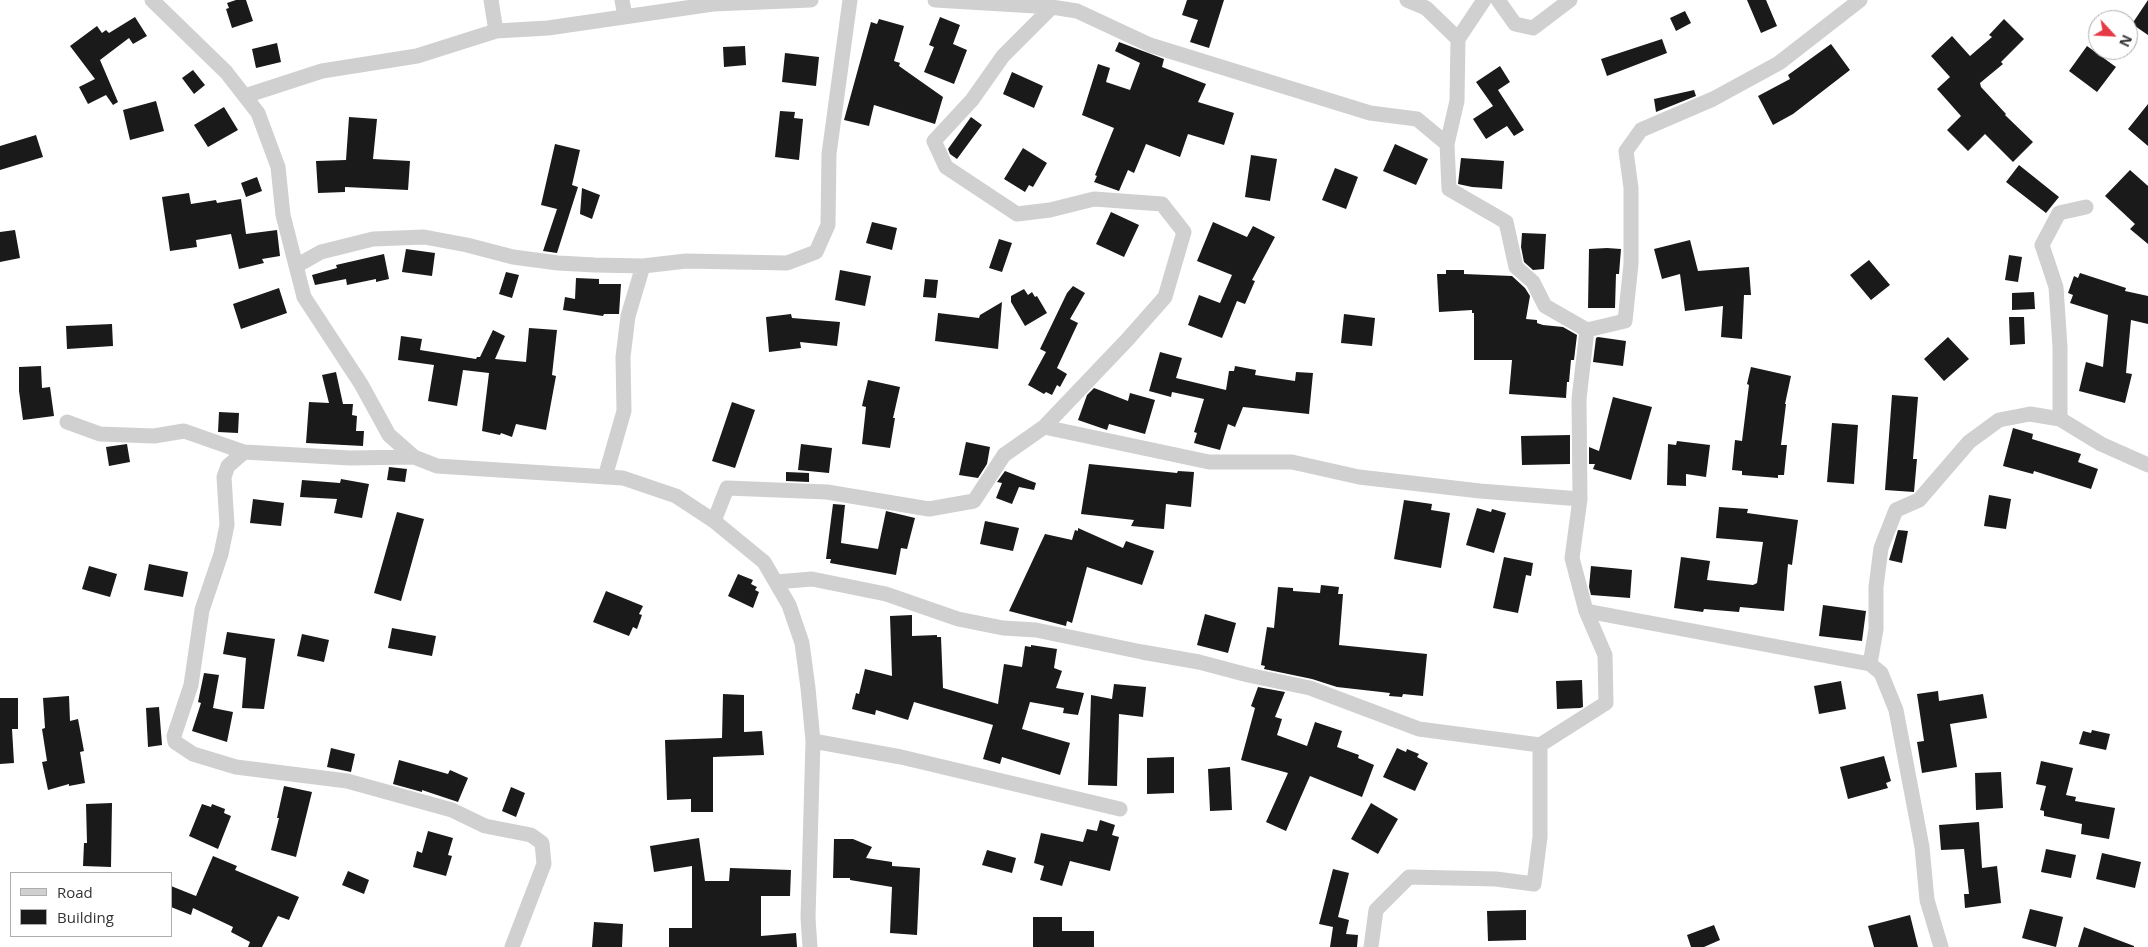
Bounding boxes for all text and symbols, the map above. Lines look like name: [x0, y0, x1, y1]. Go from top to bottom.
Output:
north arrow: [2088, 10, 2138, 60]
text: N: [2115, 32, 2137, 50]
legend: [10, 872, 172, 937]
text: Road: [57, 882, 93, 902]
text: Building: [57, 907, 114, 927]

